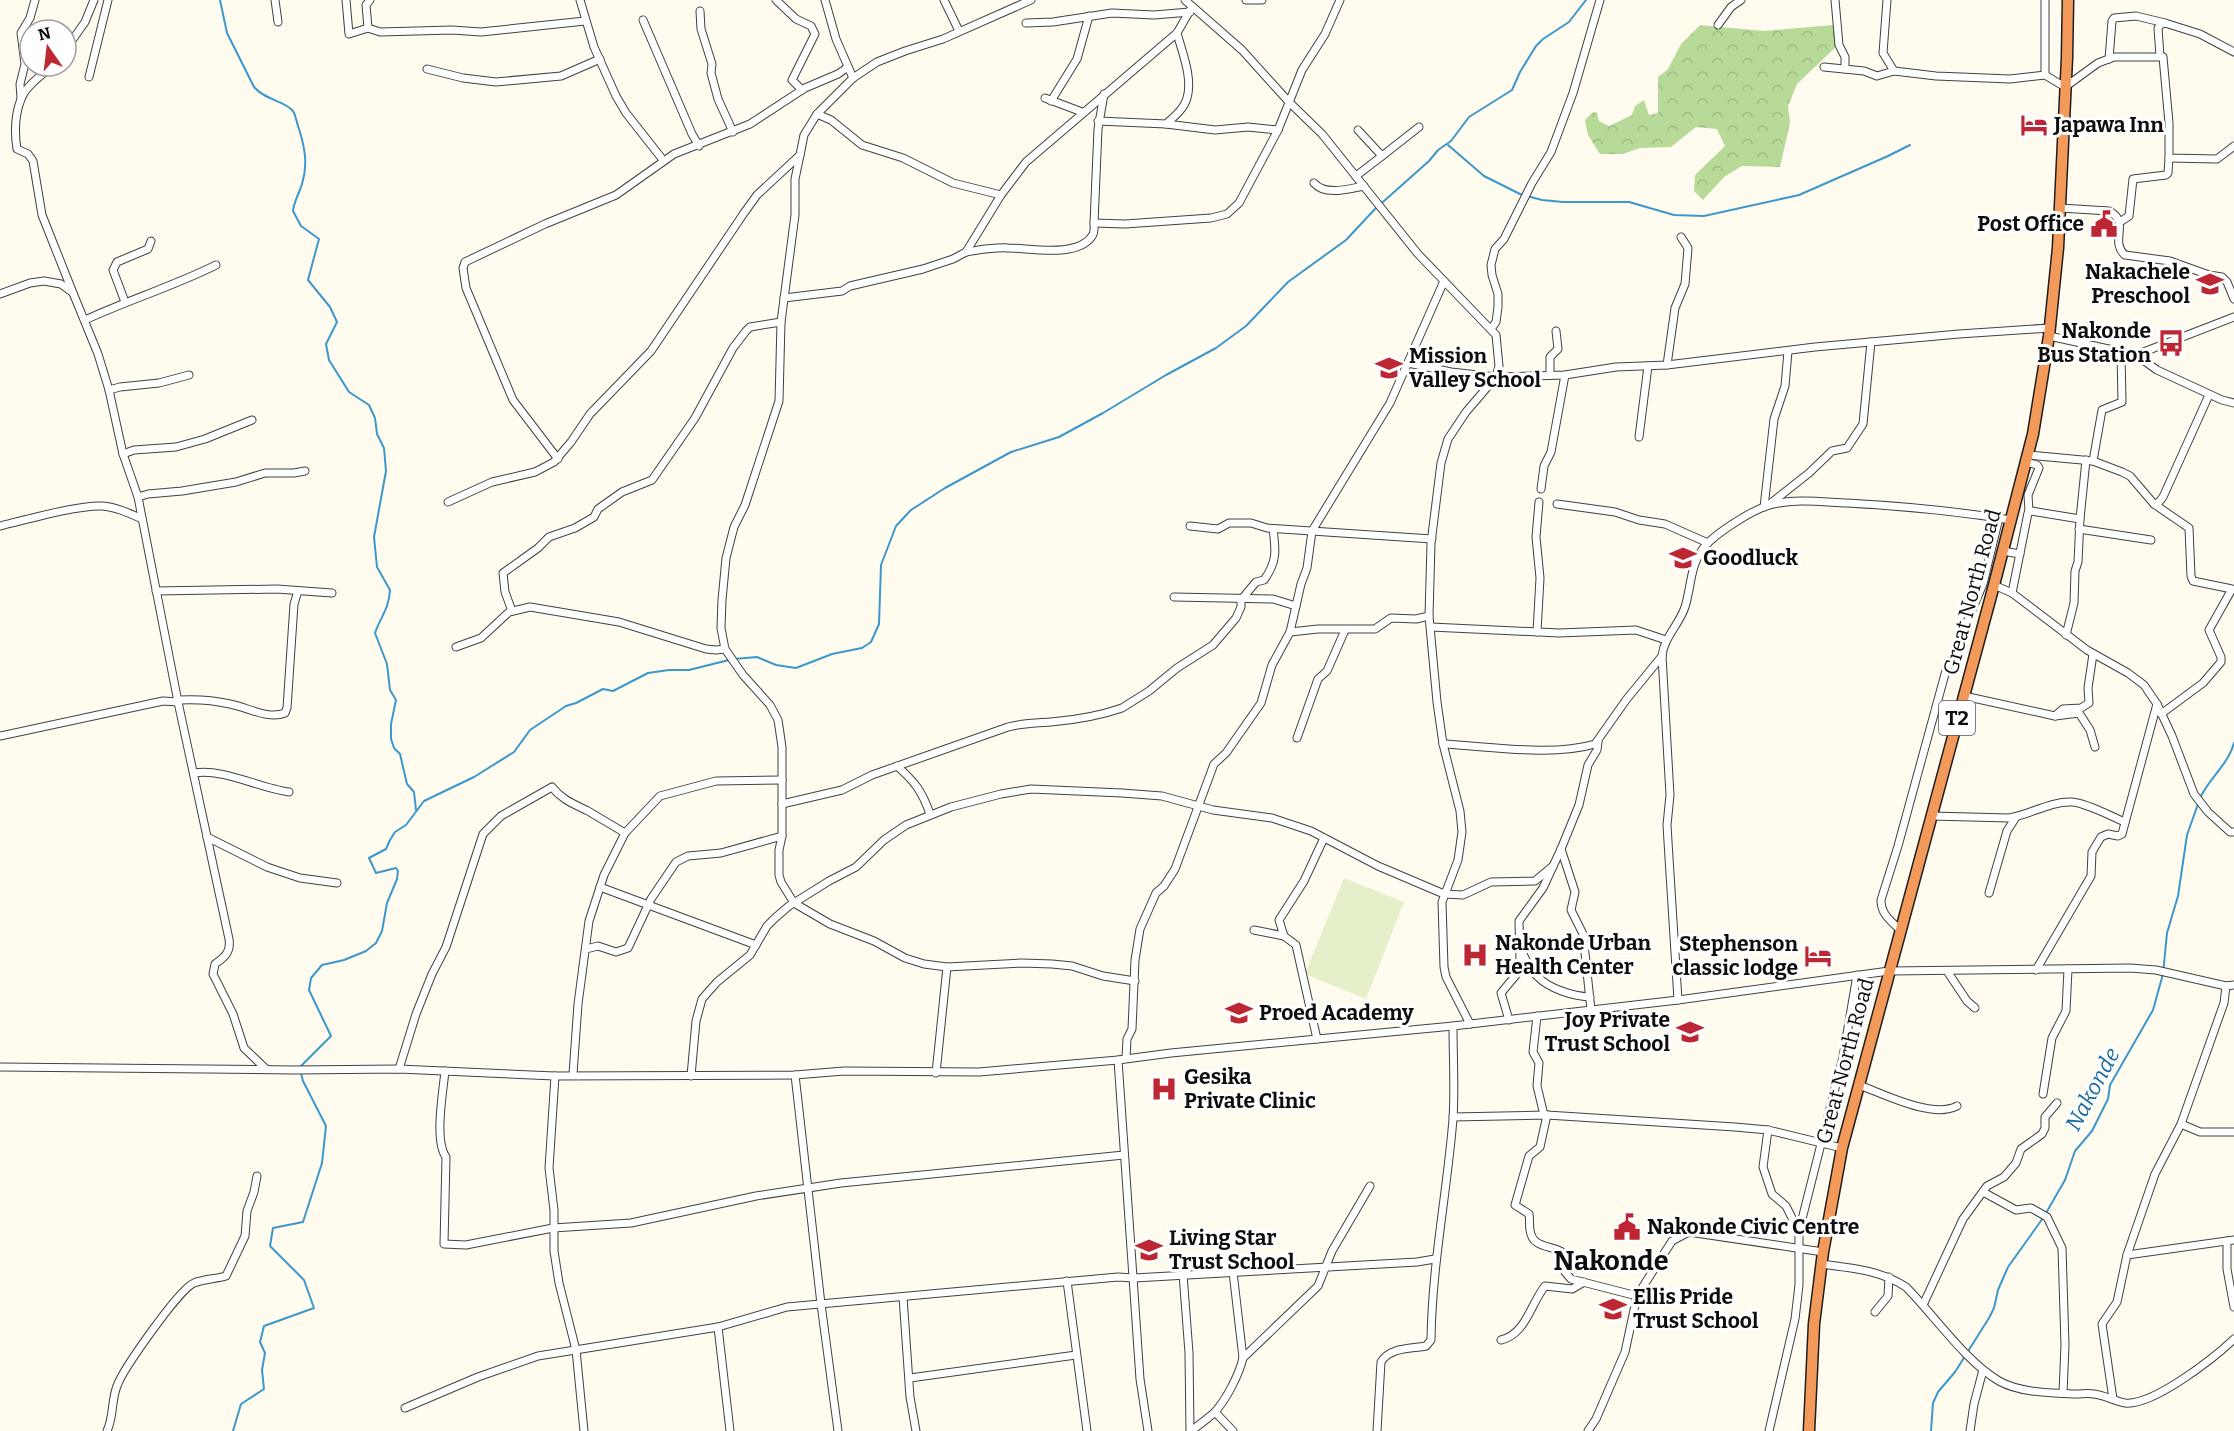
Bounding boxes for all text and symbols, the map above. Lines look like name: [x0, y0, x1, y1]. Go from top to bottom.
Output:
north arrow: [18, 18, 78, 78]
text: N: [36, 23, 53, 45]
hotel icon: Japawa Inn: [2019, 110, 2049, 140]
place label: Japawa Inn: [2053, 112, 2164, 138]
public building icon: Post Office: [2089, 209, 2119, 239]
place label: Post Office: [1977, 211, 2084, 237]
place label: Nakachele Preschool: [2085, 259, 2190, 309]
school or university icon: Nakachele Preschool: [2195, 269, 2225, 299]
place label: Nakonde Bus Station: [2037, 318, 2151, 368]
bus stop icon: Nakonde Bus Station: [2156, 328, 2186, 358]
place label: Mission Valley School: [1409, 343, 1542, 393]
school or university icon: Mission Valley School: [1374, 353, 1404, 383]
street label: Great North Road: [1937, 506, 2007, 678]
school or university icon: Goodluck: [1668, 543, 1698, 573]
place label: Goodluck: [1703, 545, 1799, 571]
road number: T2: [1939, 701, 1975, 735]
place label: Nakonde Urban Health Center: [1495, 930, 1651, 980]
place label: Stephenson classic lodge: [1673, 931, 1798, 981]
hospital icon: Nakonde Urban Health Center: [1460, 940, 1490, 970]
hotel icon: Stephenson classic lodge: [1803, 941, 1833, 971]
street label: Great North Road: [1810, 975, 1880, 1147]
school or university icon: Proed Academy: [1224, 998, 1254, 1028]
place label: Proed Academy: [1259, 1000, 1414, 1026]
place label: Joy Private Trust School: [1545, 1007, 1670, 1057]
school or university icon: Joy Private Trust School: [1675, 1017, 1705, 1047]
water label: Nakonde: [2059, 1043, 2125, 1135]
place label: Gesika Private Clinic: [1184, 1064, 1316, 1114]
hospital icon: Gesika Private Clinic: [1149, 1074, 1179, 1104]
public building icon: Nakonde Civic Centre: [1612, 1212, 1642, 1242]
place label: Nakonde Civic Centre: [1647, 1214, 1859, 1240]
place label: Living Star Trust School: [1169, 1225, 1295, 1275]
school or university icon: Living Star Trust School: [1134, 1235, 1164, 1265]
district label: Nakonde: [1554, 1245, 1668, 1277]
place label: Ellis Pride Trust School: [1633, 1284, 1759, 1334]
school or university icon: Ellis Pride Trust School: [1598, 1294, 1628, 1324]

